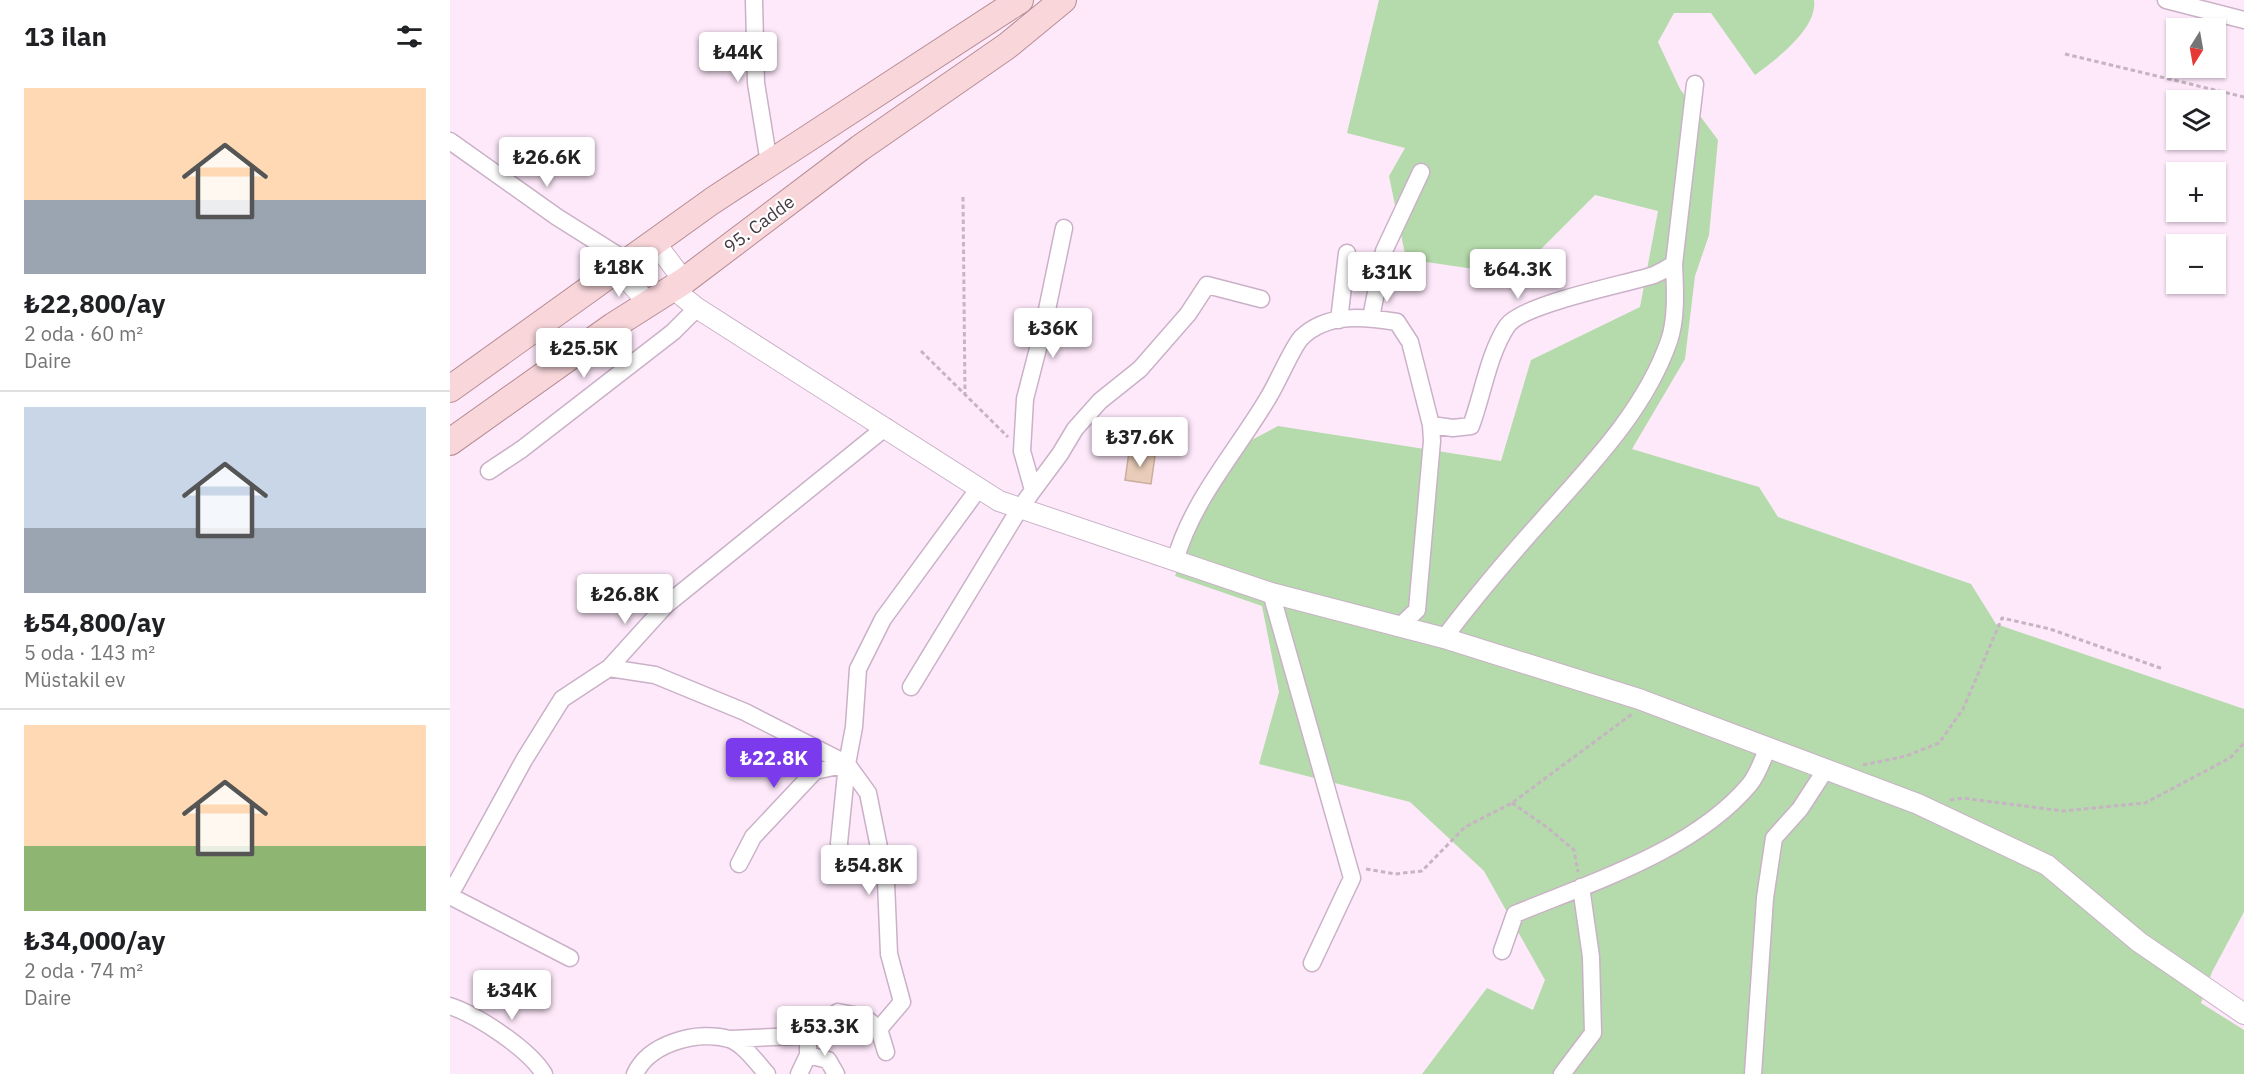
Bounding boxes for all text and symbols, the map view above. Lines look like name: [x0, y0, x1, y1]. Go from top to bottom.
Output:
north arrow: [2166, 18, 2226, 78]
map controls: [2166, 18, 2226, 294]
text: 13 ilan: [24, 19, 107, 53]
icon: filters: [393, 20, 426, 53]
pin: ₺44K: [702, 32, 774, 83]
text: ₺44K: [713, 38, 763, 65]
button: layers: [2166, 90, 2226, 150]
icon: home: [171, 127, 279, 235]
pin: ₺26.6K: [498, 137, 596, 188]
text: ₺26.6K: [513, 143, 581, 170]
button: +: [2166, 162, 2226, 222]
street label: 95. Cadde: [719, 190, 799, 258]
button: −: [2166, 234, 2226, 294]
pin: ₺18K: [583, 247, 655, 298]
pin: ₺64.3K: [1469, 249, 1567, 300]
pin: ₺31K: [1351, 252, 1423, 303]
text: ₺18K: [594, 253, 644, 280]
text: ₺64.3K: [1484, 255, 1552, 282]
text: ₺31K: [1362, 258, 1412, 285]
text: ₺22,800/ay: [24, 286, 165, 320]
pin: ₺36K: [1017, 308, 1089, 359]
text: ₺36K: [1028, 314, 1078, 341]
text: 2 oda · 60 m²: [24, 320, 143, 347]
pin: ₺25.5K: [535, 328, 633, 379]
text: ₺25.5K: [550, 334, 618, 361]
text: Daire: [24, 347, 71, 374]
pin: ₺37.6K: [1091, 417, 1189, 468]
text: ₺37.6K: [1106, 423, 1174, 450]
icon: home: [171, 446, 279, 554]
pin: ₺26.8K: [576, 574, 674, 625]
text: ₺26.8K: [591, 580, 659, 607]
text: ₺54,800/ay: [24, 605, 165, 639]
text: 5 oda · 143 m²: [24, 639, 155, 666]
text: Müstakil ev: [24, 666, 125, 693]
pin: ₺22.8K: [725, 738, 823, 789]
text: ₺22.8K: [740, 744, 808, 771]
icon: home: [171, 764, 279, 872]
pin: ₺54.8K: [820, 845, 918, 896]
text: ₺54.8K: [835, 851, 903, 878]
text: ₺34,000/ay: [24, 923, 165, 957]
text: 2 oda · 74 m²: [24, 957, 143, 984]
pin: ₺34K: [476, 970, 548, 1021]
text: ₺34K: [487, 976, 537, 1003]
text: Daire: [24, 984, 71, 1011]
pin: ₺53.3K: [776, 1006, 874, 1057]
text: ₺53.3K: [791, 1012, 859, 1039]

